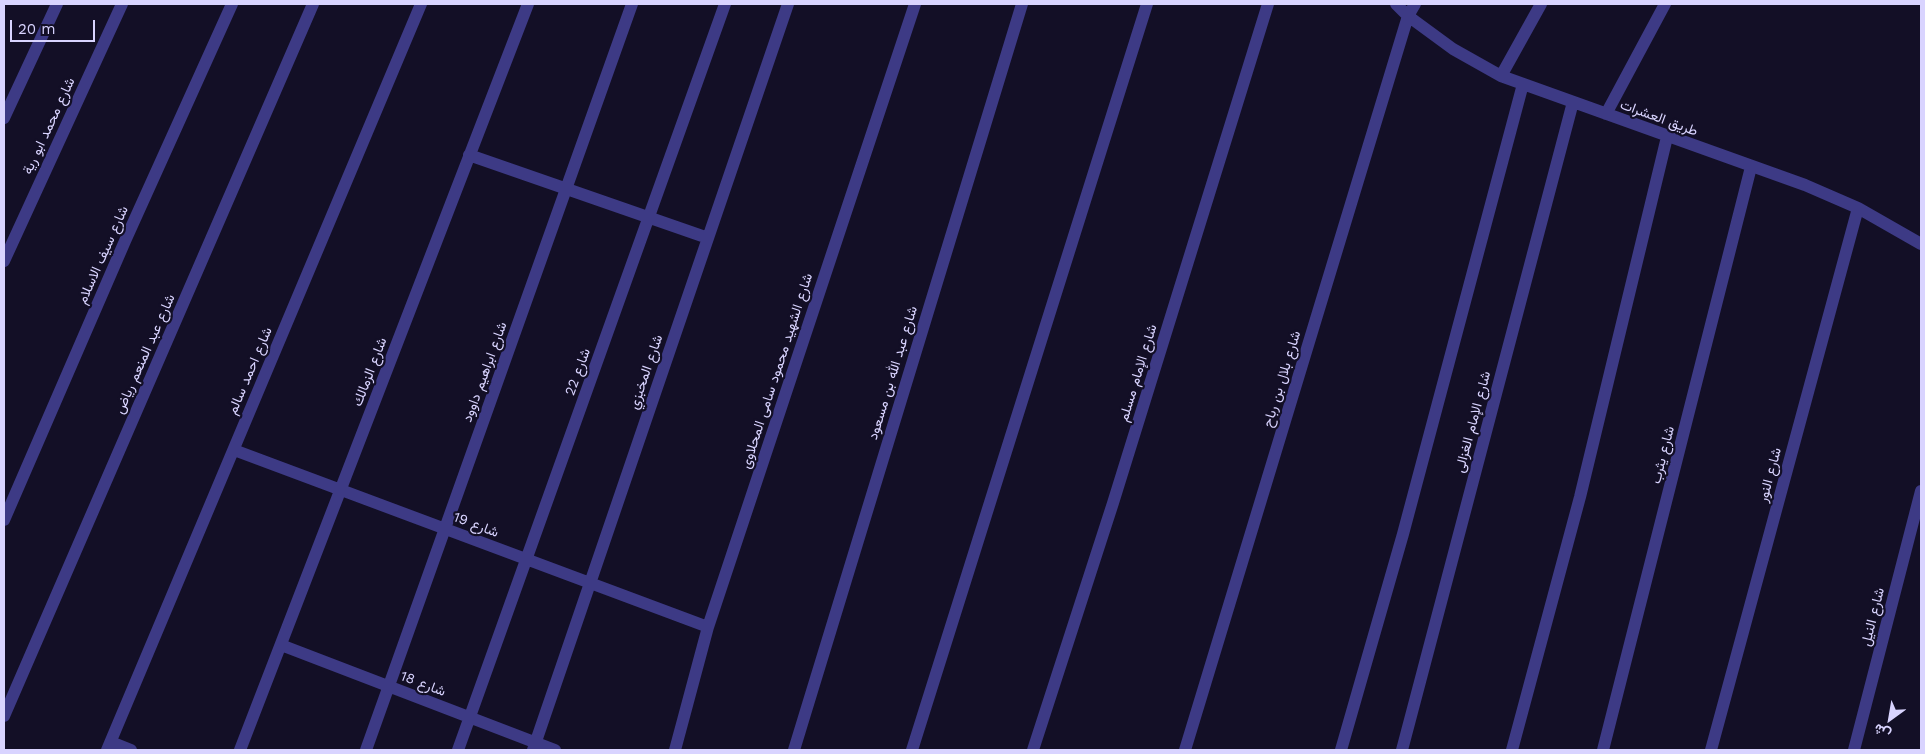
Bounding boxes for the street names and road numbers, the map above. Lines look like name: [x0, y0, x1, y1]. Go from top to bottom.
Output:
street label: شارع محمد ابو رية: [19, 75, 79, 177]
street label: طريق العشرات: [1618, 96, 1700, 140]
street label: شارع سيف الاسلام: [74, 203, 132, 307]
street label: شارع الشهيد محمود سامى المحلاوى: [737, 271, 817, 471]
street label: شارع عبد المنعم رياض: [111, 292, 179, 416]
street label: شارع عبد الله بن مسعود: [865, 304, 921, 442]
street label: شارع ابراهيم داوود: [459, 320, 511, 424]
street label: شارع الإمام مسلم: [1115, 322, 1161, 424]
street label: شارع احمد سالم: [224, 325, 276, 417]
street label: شارع بلال بن رباح: [1259, 329, 1305, 429]
street label: شارع المخبزي: [625, 332, 667, 412]
street label: شارع الزمالك: [349, 335, 391, 409]
street label: شارع 22: [562, 346, 594, 398]
street label: شارع الإمام الغزالى: [1451, 369, 1495, 475]
street label: شارع يثرب: [1648, 424, 1678, 486]
street label: شارع النور: [1755, 446, 1785, 504]
street label: شارع 19: [451, 509, 501, 541]
street label: شارع النيل: [1858, 586, 1888, 648]
street label: شارع 18: [398, 668, 448, 700]

